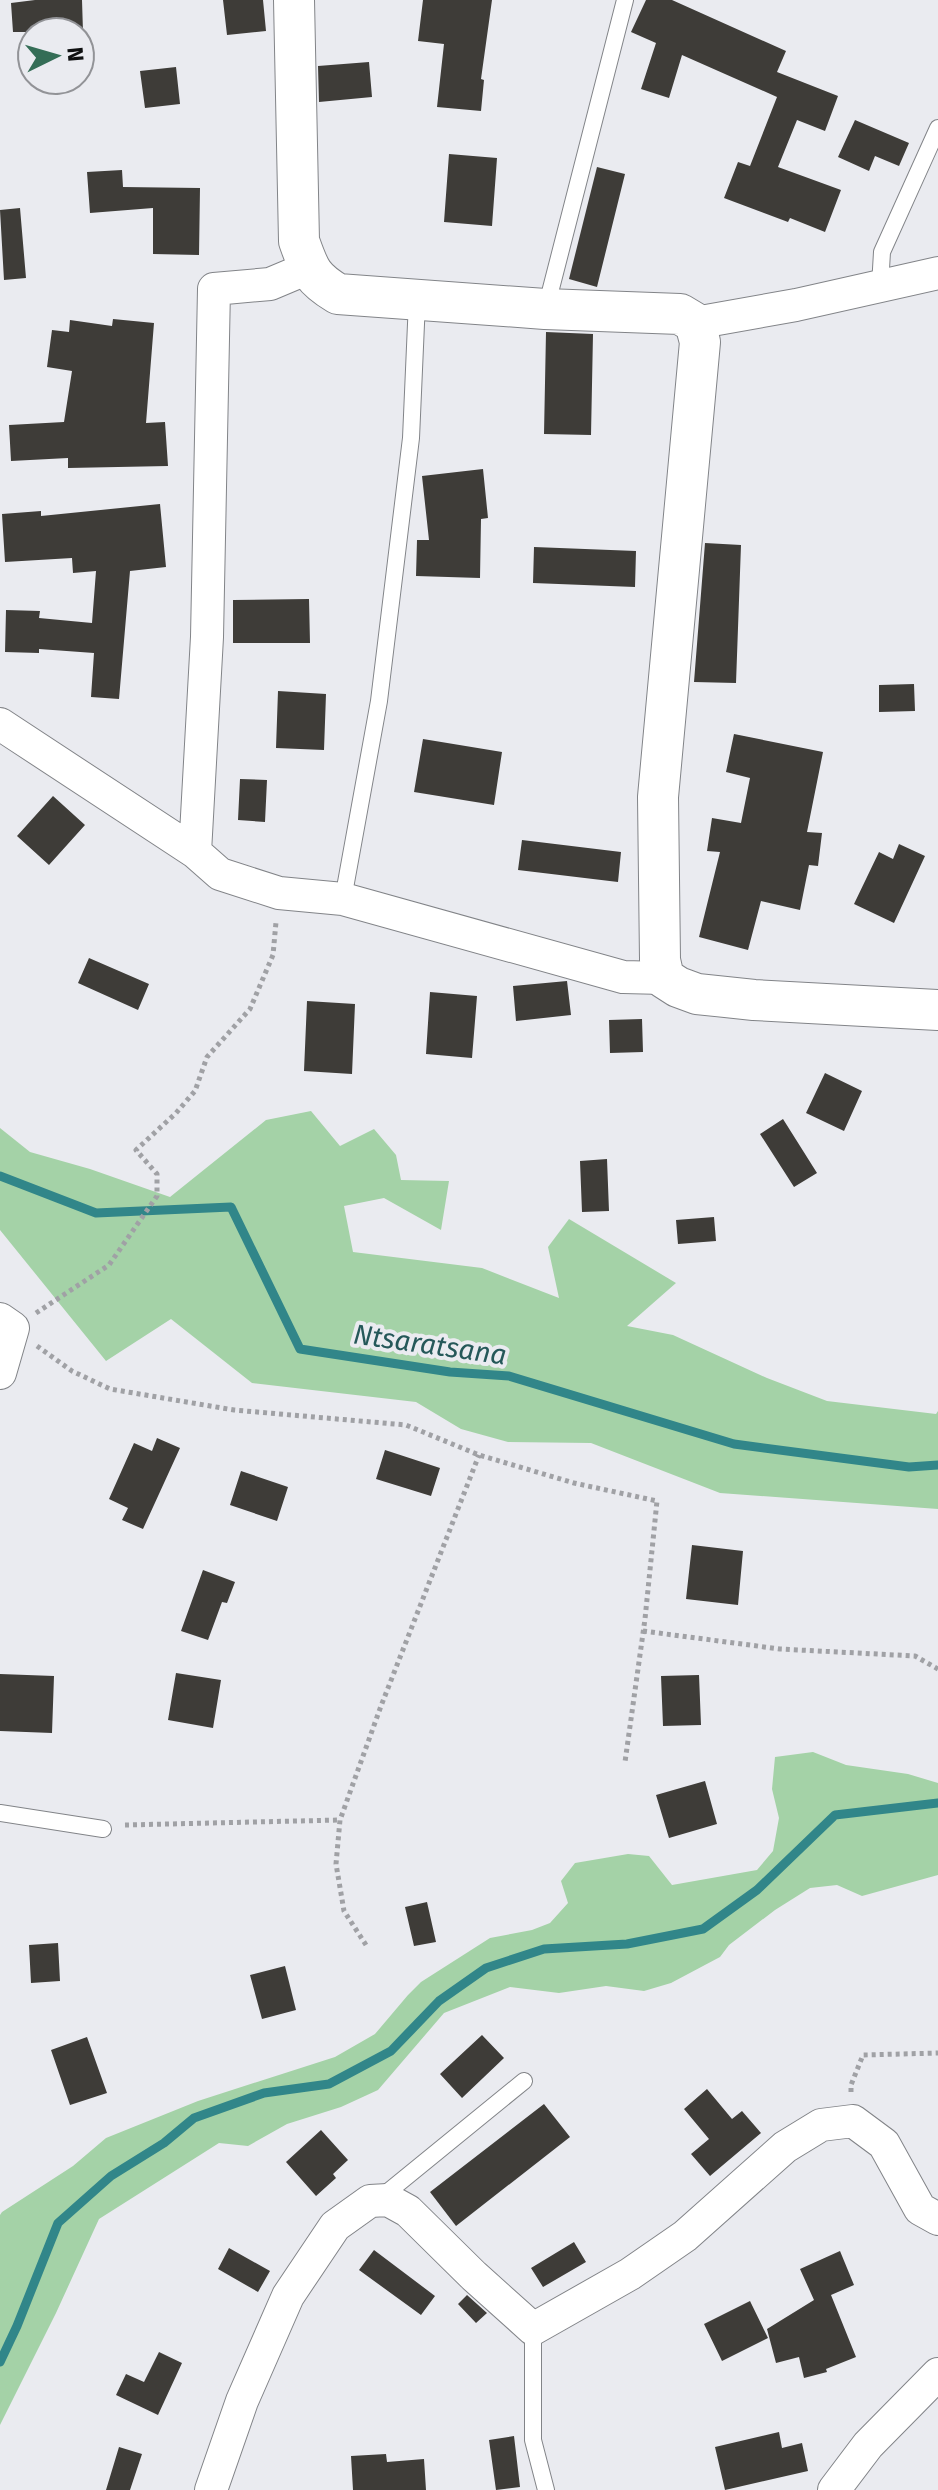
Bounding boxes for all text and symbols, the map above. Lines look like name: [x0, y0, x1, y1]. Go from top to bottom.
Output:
north arrow: [16, 16, 96, 96]
text: N: [61, 46, 90, 63]
water label: Ntsaratsana: [351, 1317, 509, 1372]

